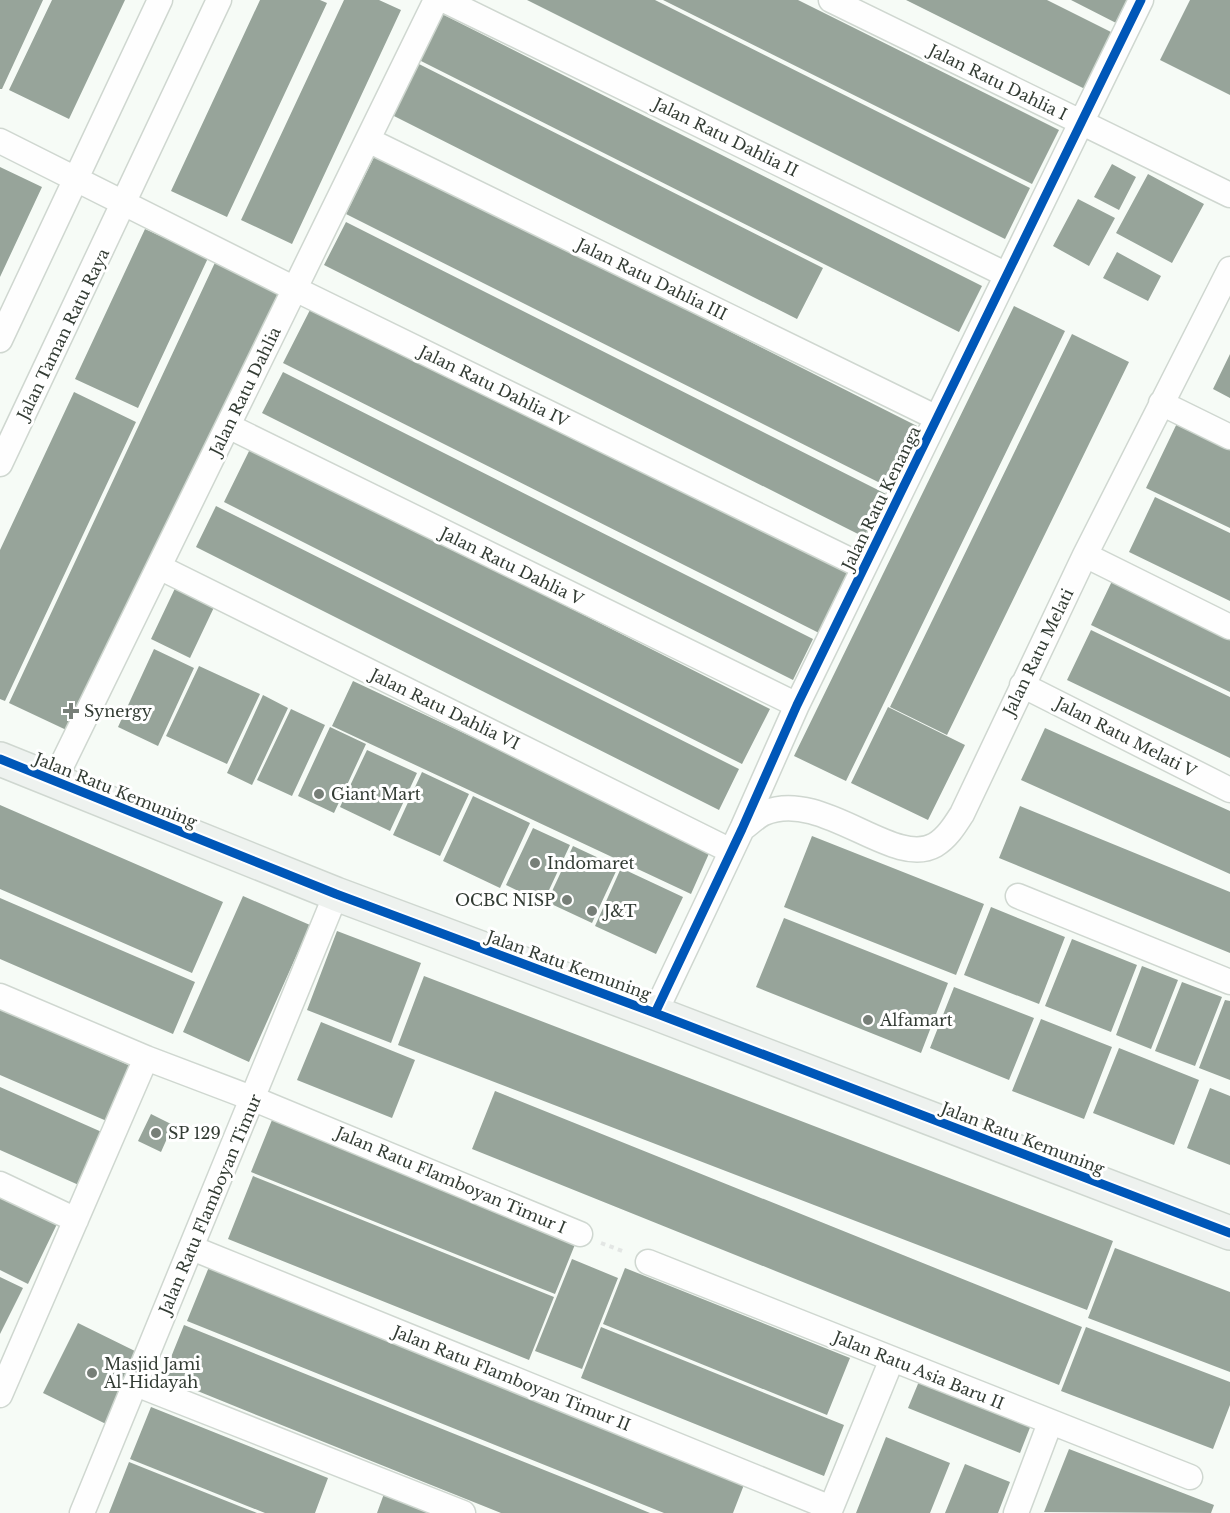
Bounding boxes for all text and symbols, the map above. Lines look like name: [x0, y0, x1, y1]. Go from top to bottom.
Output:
street label: Jalan Ratu Dahlia I: [924, 39, 1071, 124]
street label: Jalan Ratu Dahlia II: [649, 92, 802, 181]
street label: Jalan Ratu Dahlia III: [572, 233, 730, 324]
street label: Jalan Taman Ratu Raya: [12, 245, 113, 425]
street label: Jalan Ratu Dahlia: [204, 323, 285, 460]
street label: Jalan Ratu Dahlia IV: [414, 340, 573, 431]
street label: Jalan Ratu Kenanga: [837, 423, 925, 575]
street label: Jalan Ratu Dahlia V: [435, 522, 587, 610]
street label: Jalan Ratu Melati: [998, 585, 1078, 721]
street label: Jalan Ratu Dahlia VI: [365, 663, 523, 754]
street label: Jalan Ratu Melati V: [1050, 692, 1200, 781]
place label: Synergy: [84, 701, 153, 721]
marker: Synergy: [62, 702, 80, 720]
street label: Jalan Ratu Kemuning: [30, 747, 201, 832]
place label: Giant Mart: [331, 784, 421, 804]
marker: Giant Mart: [312, 787, 326, 801]
place label: Indomaret: [547, 853, 635, 873]
marker: Indomaret: [528, 856, 542, 870]
place label: OCBC NISP: [455, 890, 555, 910]
marker: OCBC NISP: [560, 893, 574, 907]
place label: J&T: [602, 901, 637, 921]
marker: J&T: [585, 904, 599, 918]
street label: Jalan Ratu Kemuning: [482, 925, 654, 1004]
place label: Alfamart: [879, 1010, 953, 1030]
marker: Alfamart: [861, 1013, 875, 1027]
street label: Jalan Ratu Flamboyan Timur: [154, 1091, 266, 1319]
street label: Jalan Ratu Kemuning: [937, 1097, 1108, 1179]
street label: Jalan Ratu Flamboyan Timur I: [331, 1122, 569, 1238]
place label: SP 129: [168, 1123, 221, 1143]
marker: SP 129: [149, 1126, 163, 1140]
street label: Jalan Ratu Flamboyan Timur II: [388, 1320, 634, 1435]
street label: Jalan Ratu Asia Baru II: [829, 1326, 1007, 1413]
place label: Masjid Jami Al-Hidayah: [103, 1354, 201, 1392]
marker: Masjid Jami Al-Hidayah: [85, 1366, 99, 1380]

